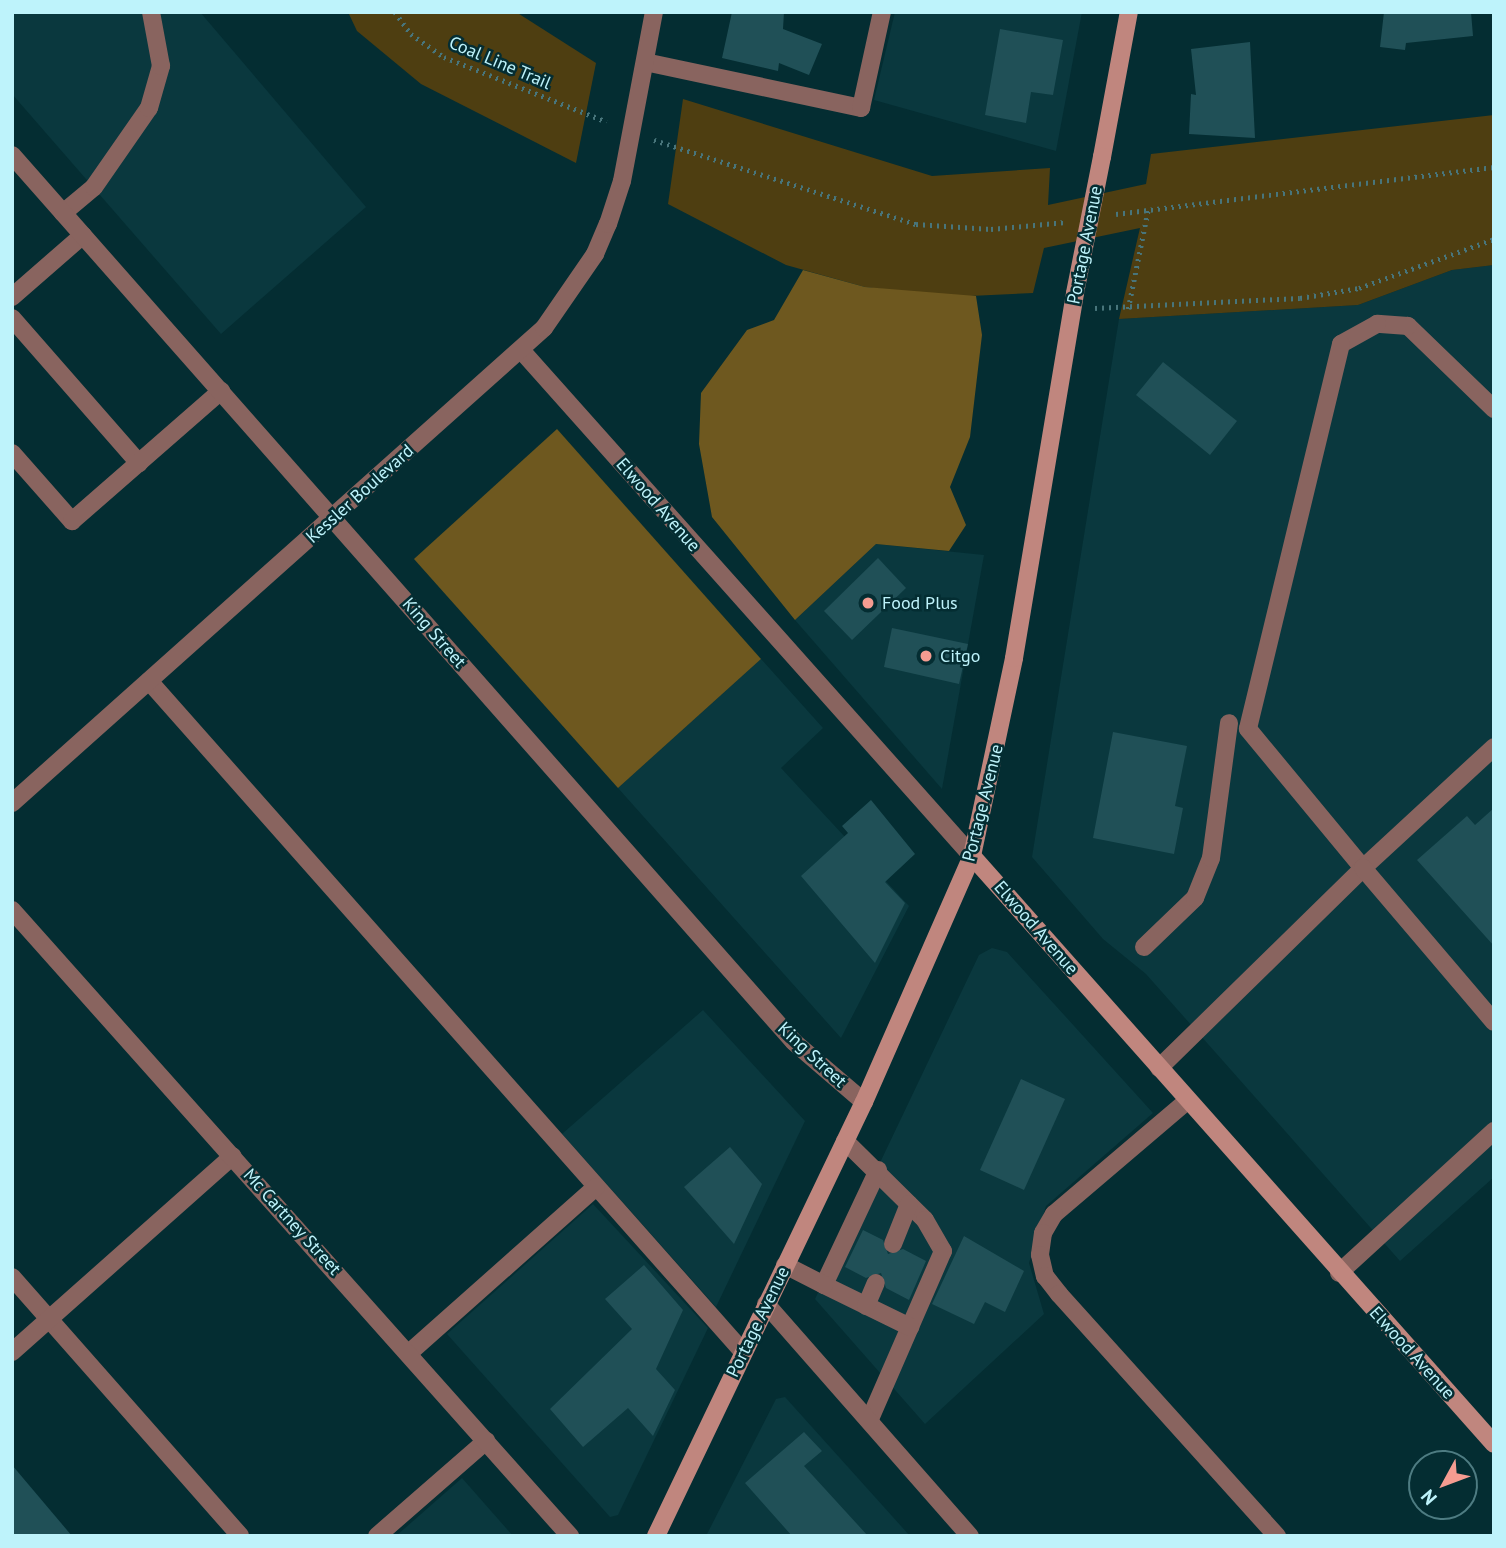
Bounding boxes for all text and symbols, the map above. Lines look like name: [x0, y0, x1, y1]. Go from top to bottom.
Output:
street label: Coal Line Trail: [445, 32, 555, 94]
street label: Portage Avenue: [1063, 184, 1107, 306]
street label: Kessler Boulevard: [302, 440, 418, 548]
street label: Elwood Avenue: [611, 453, 705, 557]
place label: Food Plus: [882, 592, 958, 614]
street label: King Street: [398, 593, 470, 673]
marker: Food Plus: [860, 595, 876, 611]
place label: Citgo: [940, 645, 980, 667]
marker: Citgo: [918, 648, 934, 664]
street label: Portage Avenue: [958, 742, 1008, 864]
street label: Elwood Avenue: [989, 876, 1083, 980]
street label: King Street: [773, 1018, 851, 1092]
street label: Mc Cartney Street: [238, 1164, 346, 1280]
street label: Portage Avenue: [722, 1263, 794, 1381]
street label: Elwood Avenue: [1365, 1302, 1459, 1404]
north arrow: [1408, 1450, 1478, 1520]
text: N: [1416, 1485, 1442, 1510]

